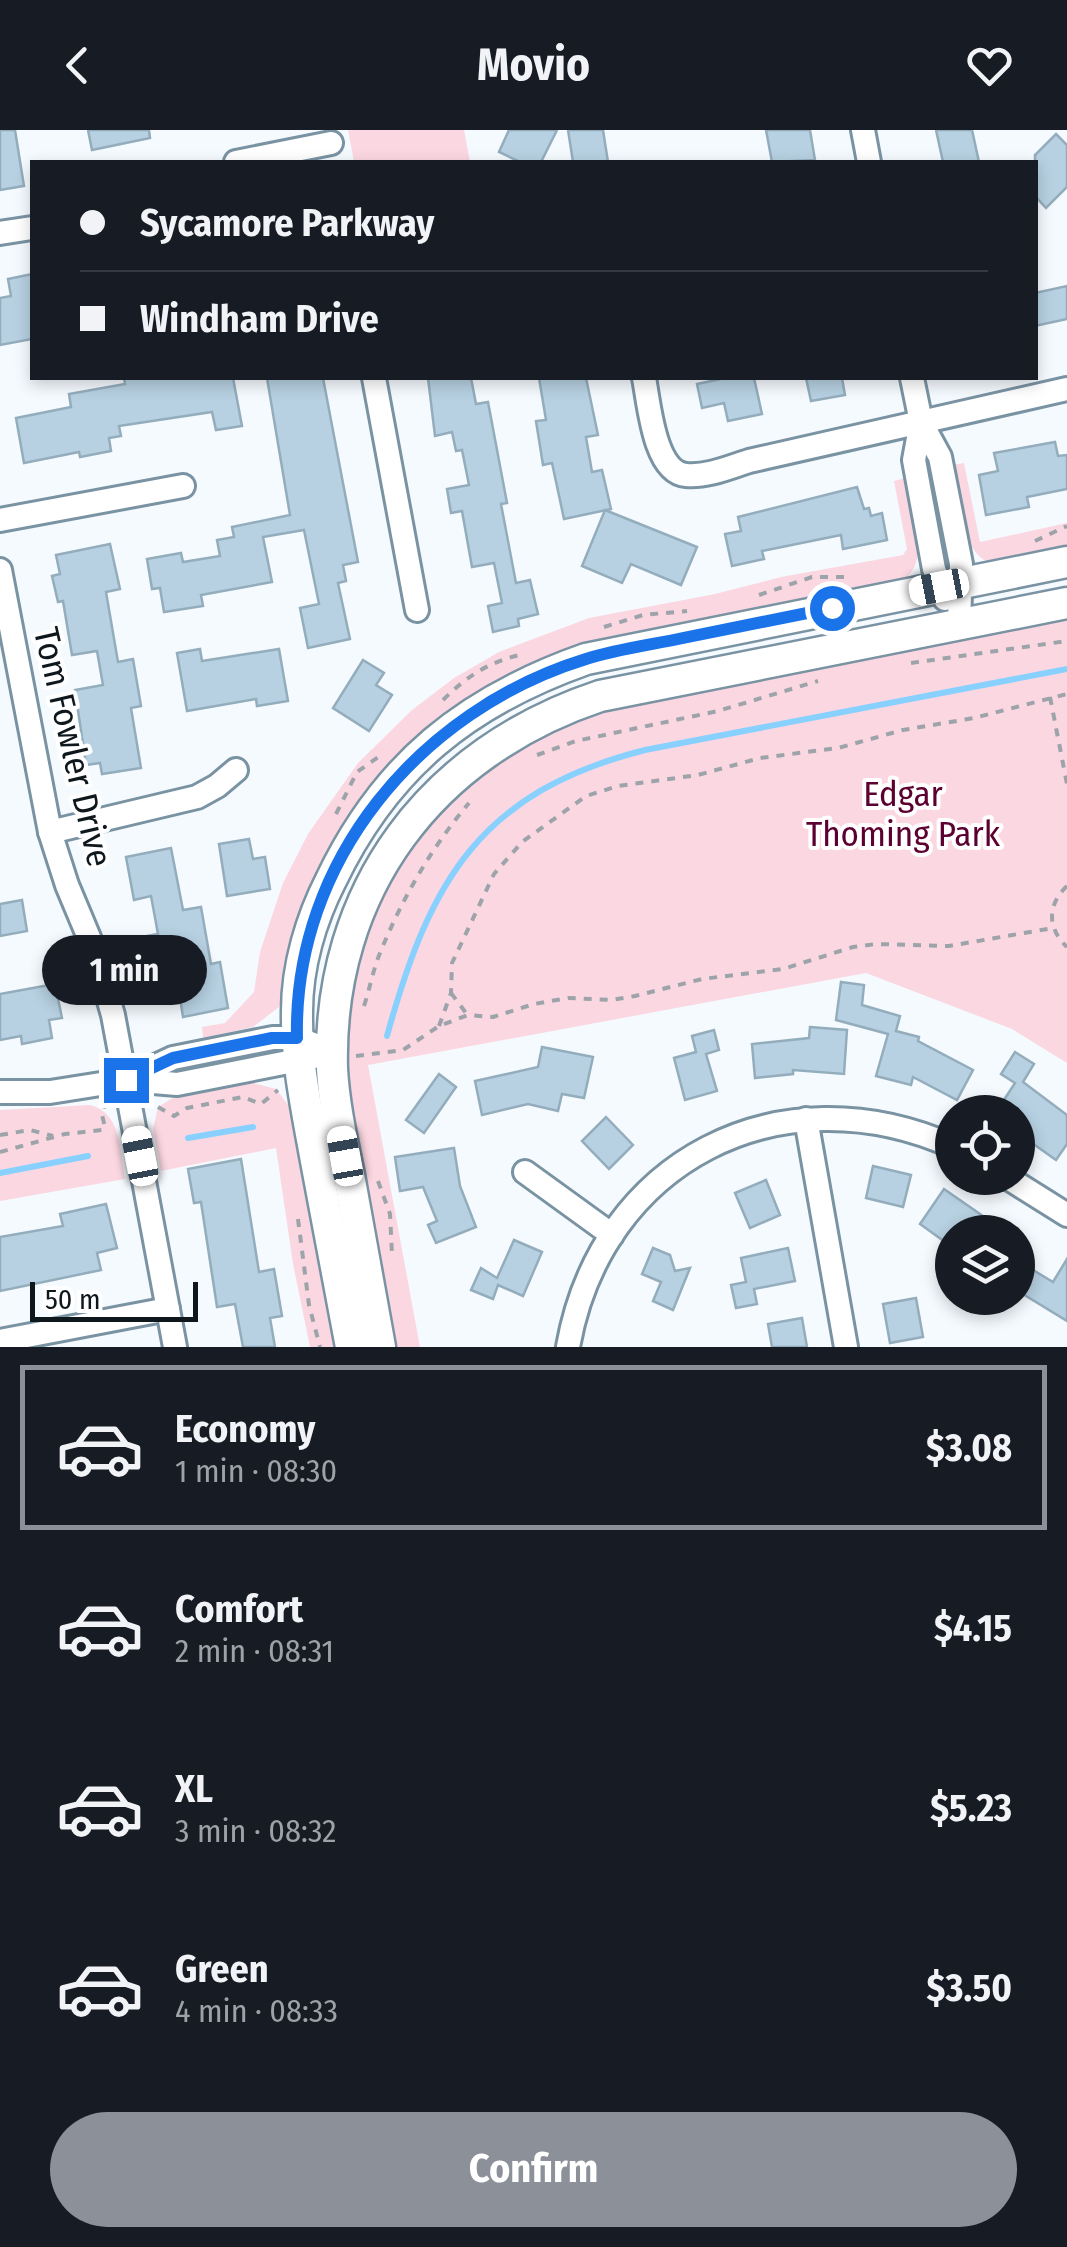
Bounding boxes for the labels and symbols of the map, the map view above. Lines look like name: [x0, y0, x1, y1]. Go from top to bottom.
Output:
car: [907, 567, 971, 607]
route start: [810, 586, 855, 631]
street label: Tom Fowler Drive: [25, 623, 121, 871]
park label: Edgar Thoming Park: [806, 773, 1001, 855]
callout: 1 min: [44, 935, 208, 1005]
route end: [104, 1058, 149, 1103]
car: [120, 1124, 160, 1188]
car: [325, 1124, 365, 1188]
scale bar: [30, 1277, 198, 1322]

